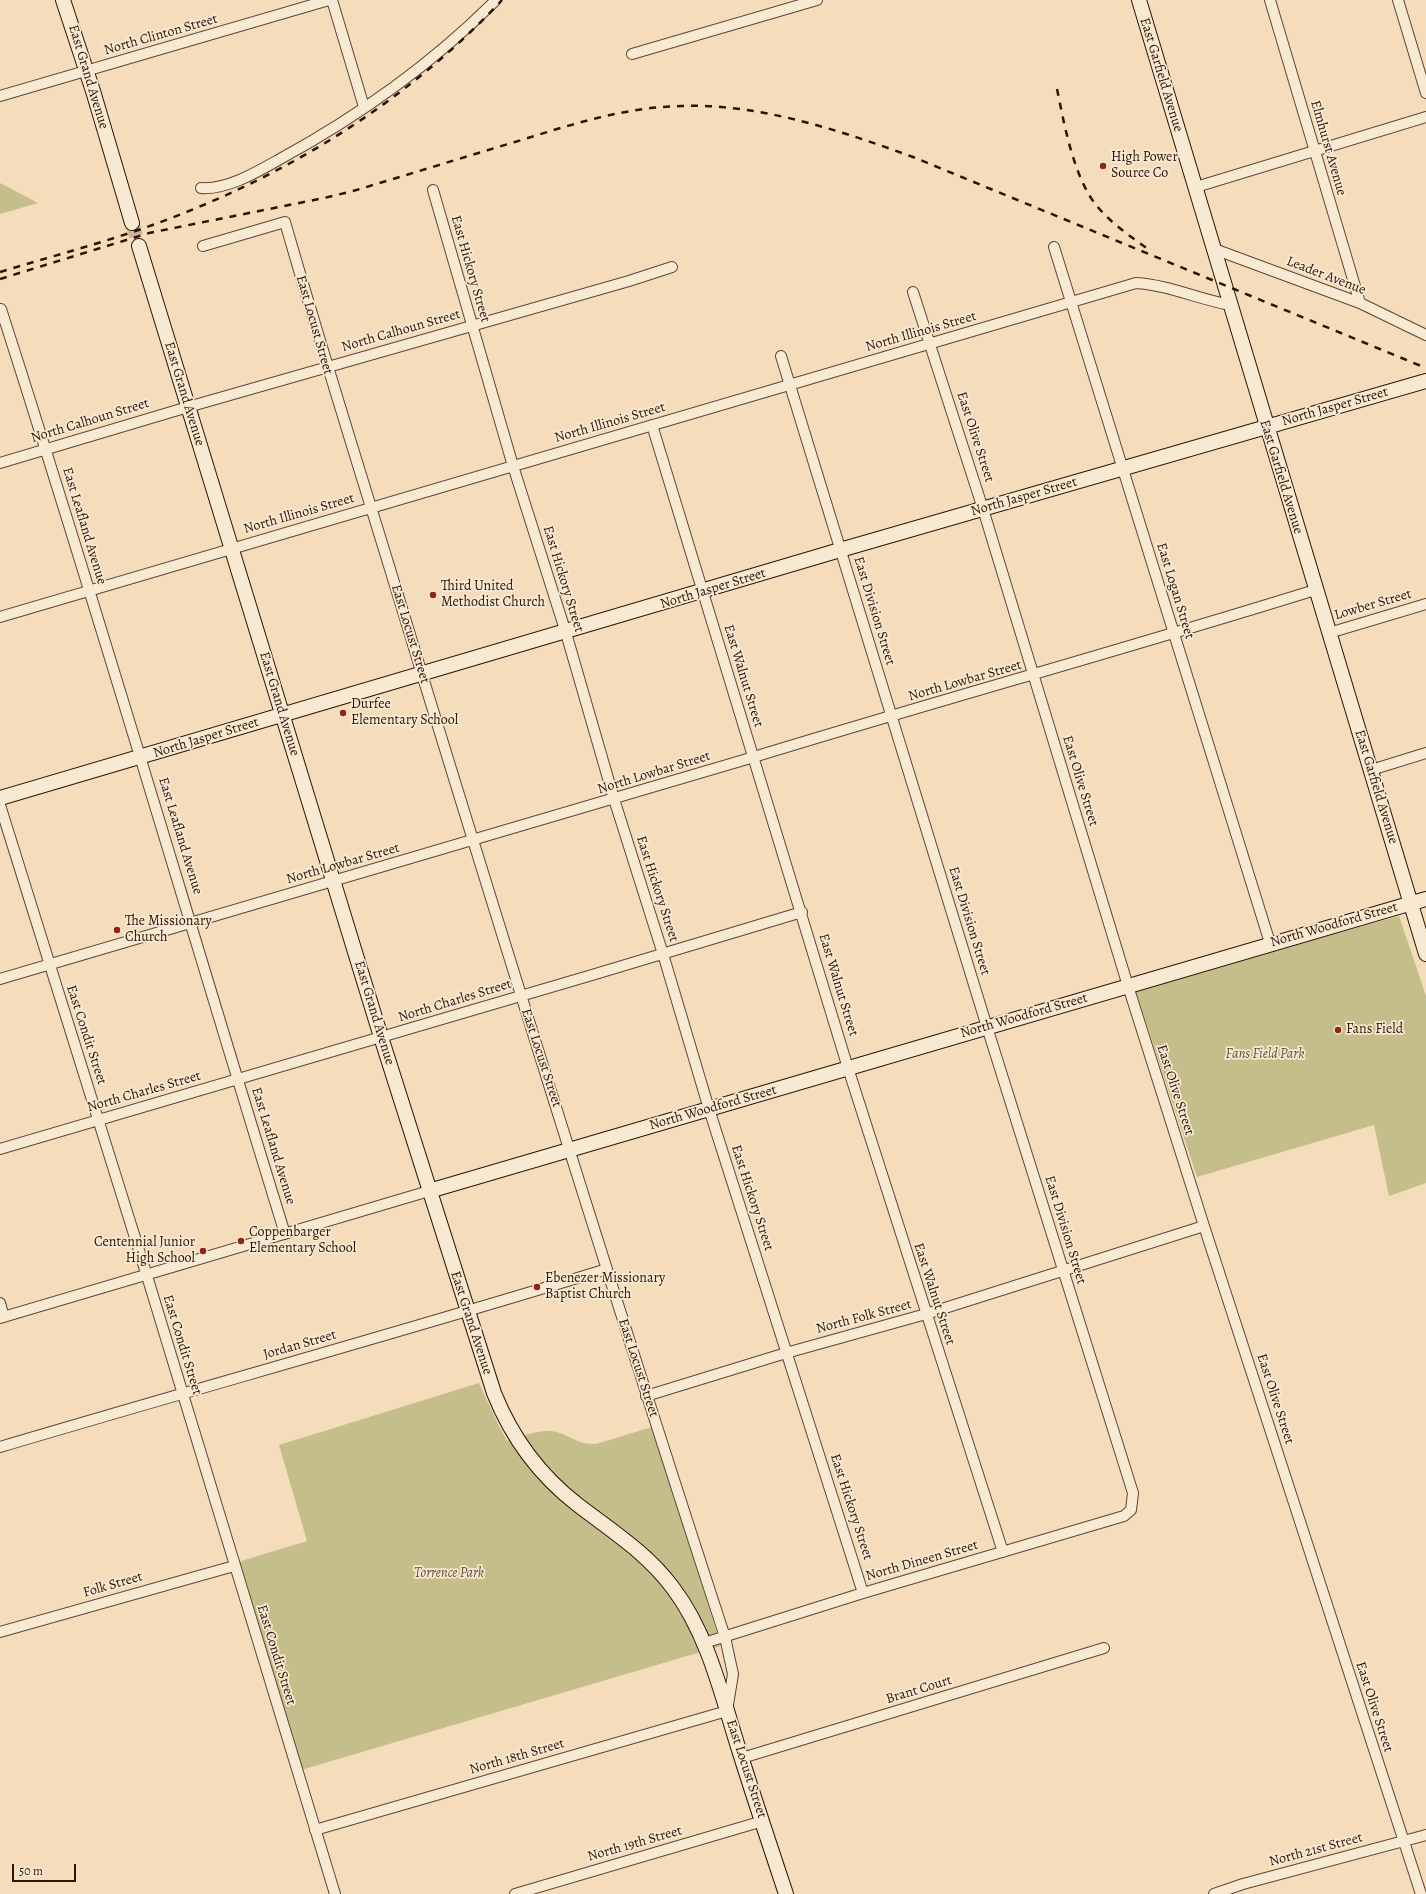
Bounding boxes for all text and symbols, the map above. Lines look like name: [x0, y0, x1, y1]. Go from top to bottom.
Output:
street label: North Clinton Street: [102, 11, 220, 59]
street label: East Garfield Avenue: [1136, 16, 1186, 134]
street label: East Grand Avenue: [64, 23, 112, 131]
street label: Elmhurst Avenue: [1306, 98, 1350, 198]
place label: High Power Source Co: [1111, 150, 1178, 182]
marker: High Power Source Co: [1098, 161, 1108, 171]
street label: East Hickory Street: [447, 214, 493, 324]
street label: Leader Avenue: [1284, 253, 1368, 299]
street label: East Locust Street: [292, 273, 336, 377]
street label: North Calhoun Street: [340, 306, 462, 356]
street label: North Illinois Street: [864, 308, 978, 356]
street label: East Grand Avenue: [160, 340, 208, 448]
street label: North Jasper Street: [1280, 384, 1390, 430]
street label: East Olive Street: [952, 390, 998, 484]
street label: North Calhoun Street: [29, 395, 151, 447]
street label: North Illinois Street: [553, 399, 667, 447]
street label: East Garfield Avenue: [1256, 418, 1306, 536]
street label: East Leafland Avenue: [58, 465, 110, 587]
street label: North Jasper Street: [969, 474, 1079, 520]
street label: North Illinois Street: [242, 490, 356, 538]
street label: East Hickory Street: [539, 524, 587, 634]
street label: East Logan Street: [1152, 541, 1198, 641]
street label: East Division Street: [849, 555, 899, 667]
street label: North Jasper Street: [658, 565, 768, 613]
place label: Third United Methodist Church: [441, 579, 545, 612]
street label: East Locust Street: [387, 583, 433, 685]
street label: Lowber Street: [1332, 586, 1414, 624]
marker: Third United Methodist Church: [428, 590, 438, 600]
street label: East Walnut Street: [719, 623, 767, 729]
street label: East Grand Avenue: [255, 650, 303, 758]
street label: North Lowbar Street: [906, 657, 1024, 705]
place label: Durfee Elementary School: [351, 697, 458, 730]
marker: Durfee Elementary School: [338, 708, 348, 718]
street label: North Jasper Street: [151, 714, 261, 762]
street label: East Garfield Avenue: [1351, 728, 1401, 846]
street label: East Olive Street: [1058, 734, 1102, 828]
street label: North Lowbar Street: [596, 748, 712, 798]
street label: East Leafland Avenue: [154, 775, 206, 897]
street label: East Hickory Street: [632, 834, 682, 944]
street label: North Lowbar Street: [284, 840, 402, 888]
street label: East Division Street: [944, 865, 994, 977]
street label: North Woodford Street: [1268, 899, 1400, 951]
place label: The Missionary Church: [125, 914, 212, 946]
marker: The Missionary Church: [112, 925, 122, 935]
street label: East Walnut Street: [814, 932, 862, 1038]
street label: East Grand Avenue: [350, 959, 398, 1067]
street label: North Charles Street: [396, 976, 514, 1026]
street label: East Condit Street: [62, 983, 110, 1087]
street label: North Woodford Street: [958, 990, 1090, 1042]
street label: East Locust Street: [517, 1007, 565, 1109]
place label: Fans Field: [1346, 1022, 1403, 1038]
marker: Fans Field: [1333, 1025, 1343, 1035]
street label: East Olive Street: [1152, 1043, 1198, 1137]
park label: Fans Field Park: [1226, 1047, 1304, 1063]
street label: North Charles Street: [85, 1068, 203, 1116]
street label: North Woodford Street: [647, 1082, 779, 1134]
street label: East Leafland Avenue: [247, 1085, 299, 1207]
street label: East Hickory Street: [727, 1143, 777, 1253]
street label: East Division Street: [1040, 1174, 1090, 1286]
place label: Coppenbarger Elementary School: [249, 1225, 356, 1258]
place label: Centennial Junior High School: [94, 1235, 195, 1268]
marker: Coppenbarger Elementary School: [236, 1236, 246, 1246]
street label: East Walnut Street: [910, 1241, 958, 1347]
marker: Centennial Junior High School: [198, 1246, 208, 1256]
street label: East Grand Avenue: [446, 1269, 496, 1377]
place label: Ebenezer Missionary Baptist Church: [545, 1271, 665, 1304]
marker: Ebenezer Missionary Baptist Church: [532, 1282, 542, 1292]
street label: East Condit Street: [159, 1293, 205, 1397]
street label: North Folk Street: [814, 1296, 914, 1338]
street label: East Locust Street: [614, 1317, 662, 1419]
street label: Jordan Street: [262, 1327, 338, 1363]
street label: East Olive Street: [1252, 1352, 1298, 1446]
street label: East Hickory Street: [826, 1452, 876, 1562]
street label: North Dineen Street: [864, 1537, 980, 1585]
park label: Torrence Park: [414, 1566, 484, 1582]
street label: Folk Street: [81, 1569, 145, 1601]
street label: East Condit Street: [253, 1603, 299, 1707]
street label: East Olive Street: [1351, 1660, 1397, 1754]
street label: Brant Court: [884, 1672, 954, 1708]
street label: East Locust Street: [722, 1718, 770, 1820]
street label: North 18th Street: [468, 1735, 566, 1779]
street label: North 19th Street: [586, 1822, 684, 1866]
street label: North 21st Street: [1268, 1829, 1364, 1871]
scale bar: [14, 1856, 78, 1882]
text: 50 m: [19, 1863, 43, 1879]

